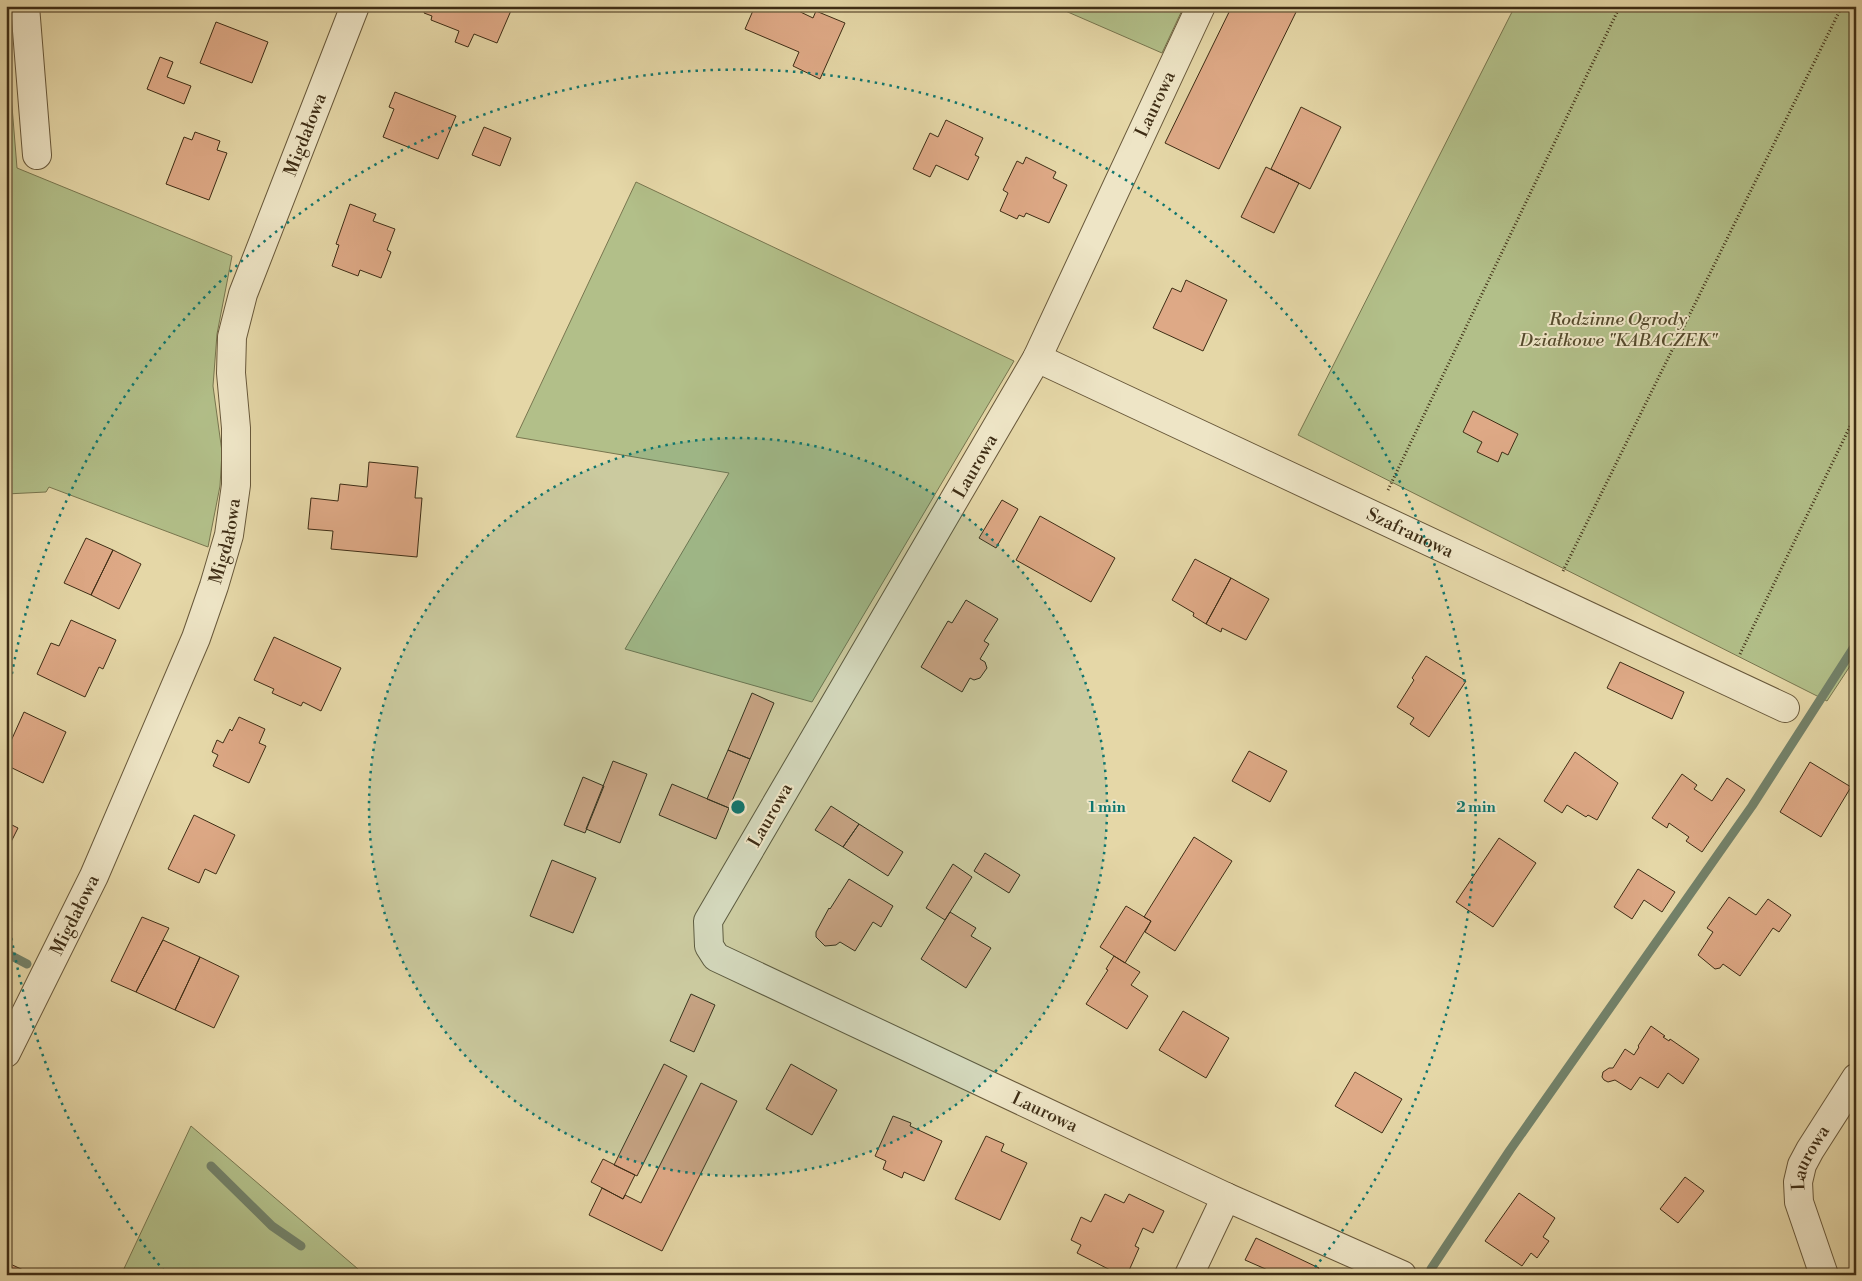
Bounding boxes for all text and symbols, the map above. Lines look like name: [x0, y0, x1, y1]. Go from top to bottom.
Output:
street label: Laurowa: [1130, 67, 1181, 141]
street label: Migdałowa: [279, 89, 332, 180]
park label: Rodzinne Ogrody Działkowe "KABACZEK": [1518, 308, 1719, 352]
street label: Laurowa: [948, 429, 1003, 502]
street label: Migdałowa: [204, 496, 246, 587]
street label: Szafranowa: [1363, 503, 1458, 564]
street label: Laurowa: [743, 778, 798, 851]
centre of rings: [729, 798, 747, 816]
text: 1 min: [1088, 798, 1126, 817]
text: 2 min: [1456, 798, 1496, 817]
street label: Migdałowa: [45, 870, 105, 960]
street label: Laurowa: [1008, 1087, 1082, 1138]
street label: Laurowa: [1787, 1120, 1835, 1191]

